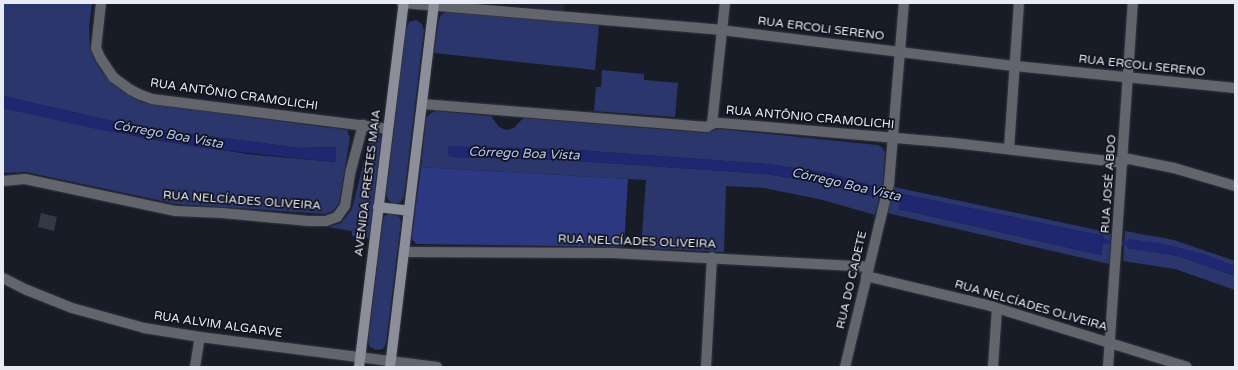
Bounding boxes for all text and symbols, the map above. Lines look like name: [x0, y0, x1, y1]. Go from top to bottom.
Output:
street label: RUA ERCOLI SERENO: [757, 14, 885, 44]
street label: RUA ERCOLI SERENO: [1078, 52, 1206, 80]
street label: RUA ANTÔNIO CRAMOLICHI: [149, 76, 319, 114]
street label: RUA ANTÔNIO CRAMOLICHI: [725, 103, 895, 133]
street label: AVENIDA PRESTES MAIA: [352, 109, 384, 257]
water label: Córrego Boa Vista: [112, 118, 224, 152]
street label: RUA JOSÉ ABDO: [1098, 134, 1120, 234]
water label: Córrego Boa Vista: [468, 144, 580, 164]
water label: Córrego Boa Vista: [790, 165, 902, 205]
street label: RUA NELCÍADES OLIVEIRA: [162, 188, 322, 214]
street label: RUA DO CADETE: [834, 230, 870, 330]
street label: RUA NELCÍADES OLIVEIRA: [558, 232, 716, 252]
street label: RUA NELCÍADES OLIVEIRA: [953, 277, 1109, 335]
street label: RUA ALVIM ALGARVE: [153, 309, 283, 341]

